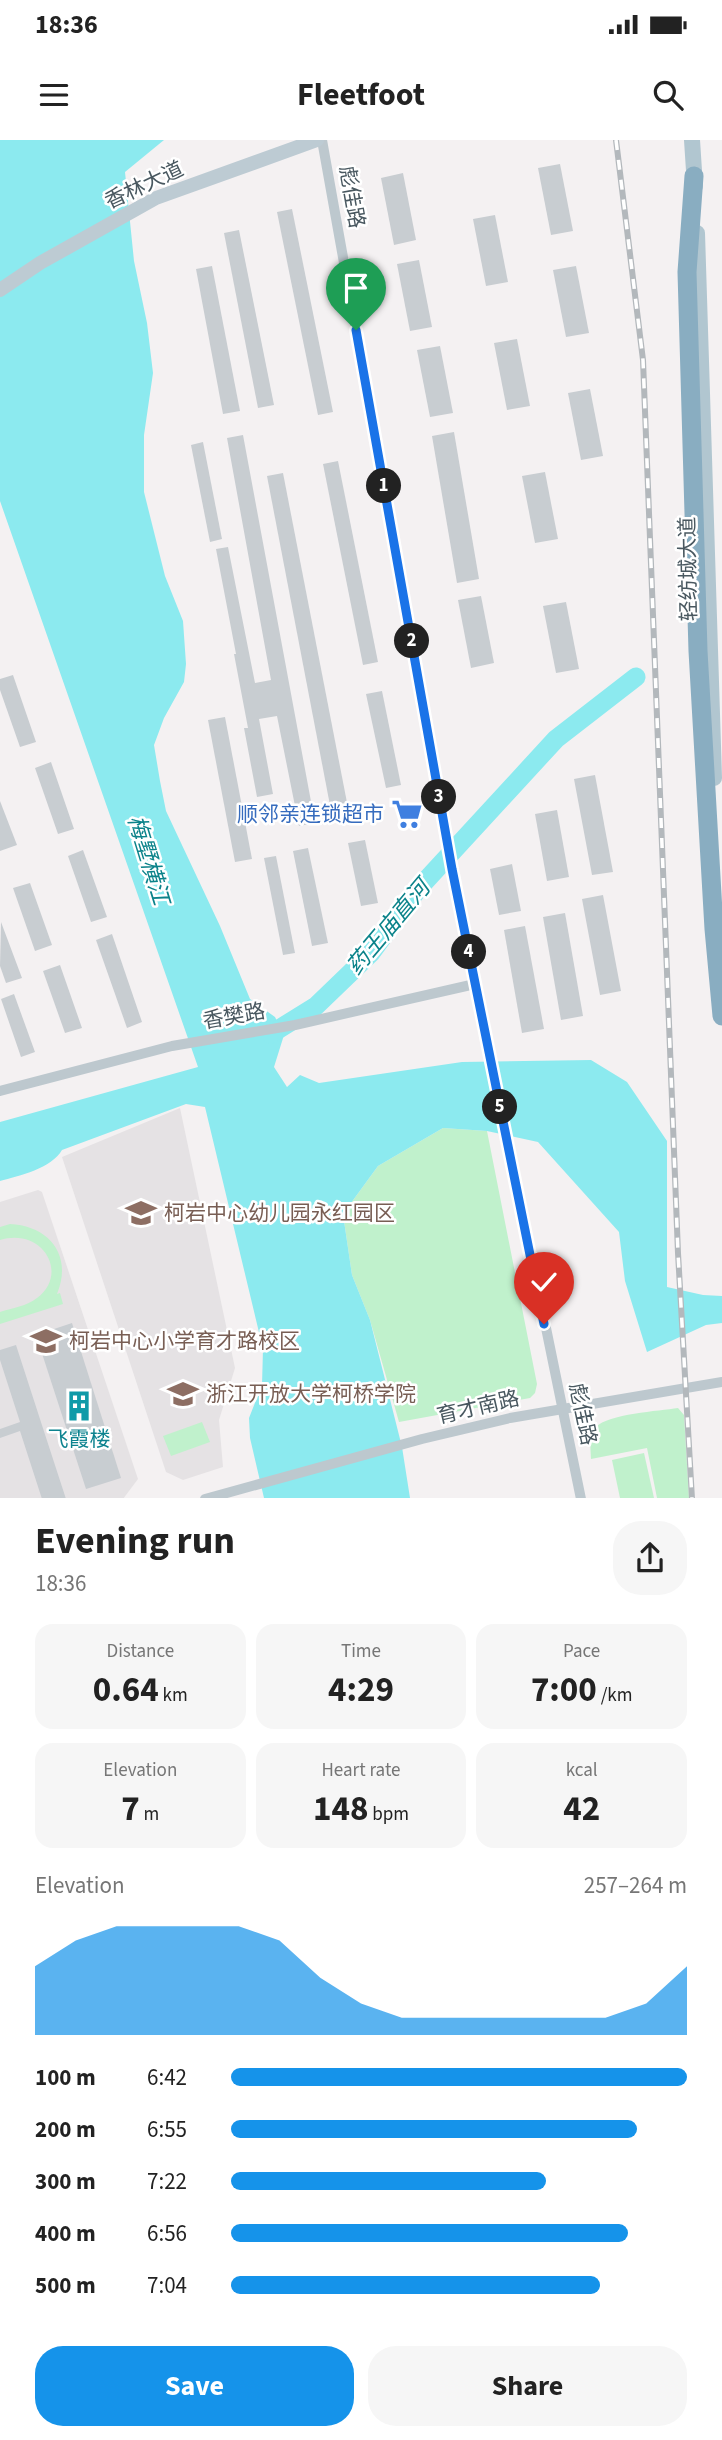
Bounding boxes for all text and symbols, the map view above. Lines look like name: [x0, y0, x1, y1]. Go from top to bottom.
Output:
text: 18:36: [35, 6, 98, 43]
text: Fleetfoot: [297, 72, 425, 118]
icon: menu: [35, 76, 73, 114]
icon: search: [649, 76, 687, 114]
street label: 香林大道: [100, 154, 188, 216]
street label: 彪佳路: [332, 163, 372, 231]
pin: [326, 258, 386, 330]
icon: arrive: [337, 269, 375, 307]
pin: 1: [366, 468, 402, 504]
text: 1: [378, 472, 389, 499]
street label: 轻纺城大道: [672, 516, 704, 622]
pin: 2: [394, 624, 430, 658]
text: 2: [406, 627, 417, 654]
pin: 3: [422, 780, 457, 814]
text: 3: [433, 783, 444, 810]
supermarket icon: 顺邻亲连锁超市: [390, 797, 424, 831]
place label: 顺邻亲连锁超市: [237, 799, 384, 829]
water label: 梅墅横江: [119, 811, 179, 912]
water label: 药王庙直河: [339, 870, 441, 982]
pin: 4: [452, 934, 486, 970]
text: 4: [463, 938, 474, 965]
street label: 香樊路: [200, 996, 268, 1036]
pin: 5: [482, 1090, 518, 1124]
text: 5: [494, 1093, 505, 1120]
school or university icon: 柯岩中心幼儿园永红园区: [124, 1196, 158, 1230]
place label: 柯岩中心幼儿园永红园区: [164, 1198, 395, 1228]
pin: [514, 1252, 574, 1324]
icon: check: [525, 1263, 563, 1301]
school or university icon: 柯岩中心小学育才路校区: [29, 1324, 63, 1358]
place label: 柯岩中心小学育才路校区: [69, 1326, 300, 1356]
school or university icon: 浙江开放大学柯桥学院: [166, 1377, 200, 1411]
place label: 浙江开放大学柯桥学院: [206, 1379, 416, 1409]
street label: 彪佳路: [562, 1380, 604, 1448]
street label: 育才南路: [434, 1383, 522, 1431]
building icon: 飞霞楼: [62, 1389, 96, 1423]
place label: 飞霞楼: [48, 1424, 111, 1454]
text: Evening run: [35, 1514, 235, 1568]
button: share: [613, 1521, 687, 1595]
text: 18:36: [35, 1567, 86, 1600]
text: Distance: [107, 1638, 174, 1665]
text: Time: [341, 1638, 381, 1665]
text: Pace: [563, 1638, 600, 1665]
text: 0.64: [93, 1665, 159, 1715]
text: 4:29: [328, 1665, 394, 1715]
text: 7:00: [531, 1665, 597, 1715]
text: km: [159, 1682, 188, 1709]
text: /km: [597, 1682, 632, 1709]
text: Elevation: [103, 1757, 177, 1784]
text: Heart rate: [321, 1757, 400, 1784]
text: kcal: [566, 1757, 598, 1784]
text: 7: [121, 1784, 140, 1834]
text: 148: [313, 1784, 368, 1834]
text: 42: [563, 1784, 600, 1834]
text: m: [140, 1801, 159, 1828]
text: bpm: [368, 1801, 409, 1828]
text: Elevation: [35, 1869, 125, 1902]
text: 257–264 m: [584, 1869, 687, 1902]
text: 100 m: [35, 2061, 96, 2094]
text: 6:42: [147, 2061, 187, 2094]
text: 200 m: [35, 2113, 96, 2146]
text: 6:55: [147, 2113, 187, 2146]
text: 300 m: [35, 2165, 96, 2198]
text: 7:22: [147, 2165, 187, 2198]
text: 400 m: [35, 2217, 96, 2250]
text: 6:56: [147, 2217, 187, 2250]
text: 500 m: [35, 2269, 96, 2302]
text: 7:04: [147, 2269, 187, 2302]
button: Save: [35, 2346, 354, 2426]
button: Share: [368, 2346, 687, 2426]

